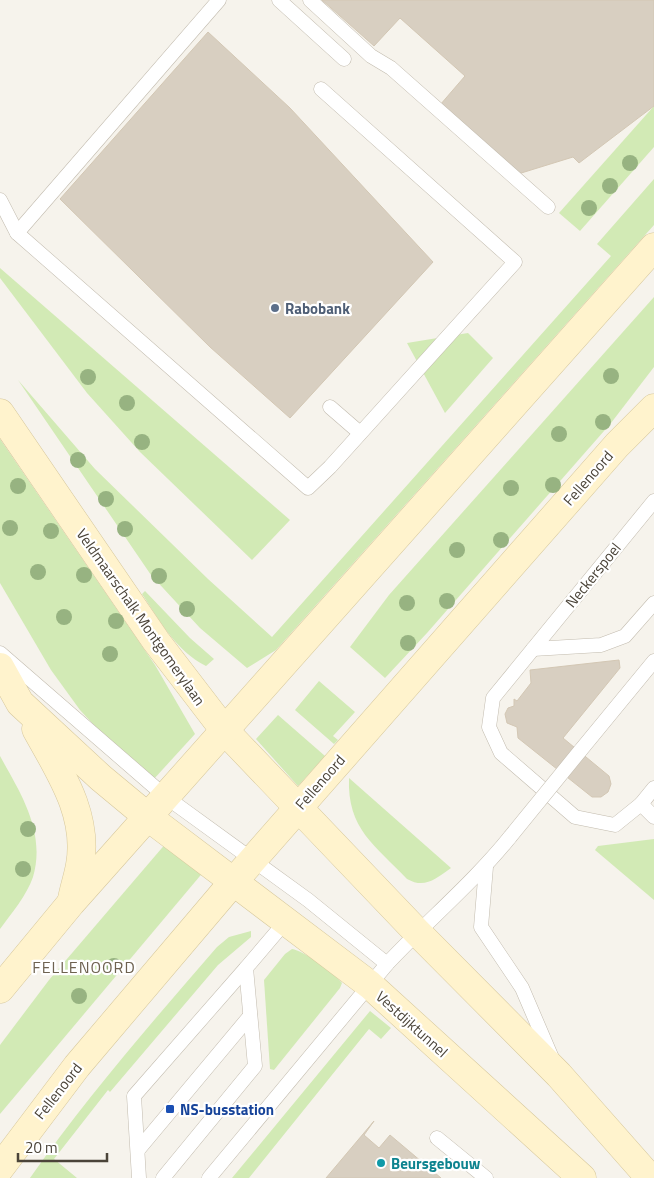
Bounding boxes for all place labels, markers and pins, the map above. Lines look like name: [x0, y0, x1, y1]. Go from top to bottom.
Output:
place label: Rabobank: [285, 297, 350, 320]
marker: Rabobank: [269, 302, 281, 314]
place label: NS-busstation: [180, 1098, 274, 1121]
marker: NS-busstation: [164, 1103, 176, 1115]
place label: Beursgebouw: [391, 1152, 481, 1175]
marker: Beursgebouw: [375, 1157, 387, 1169]

